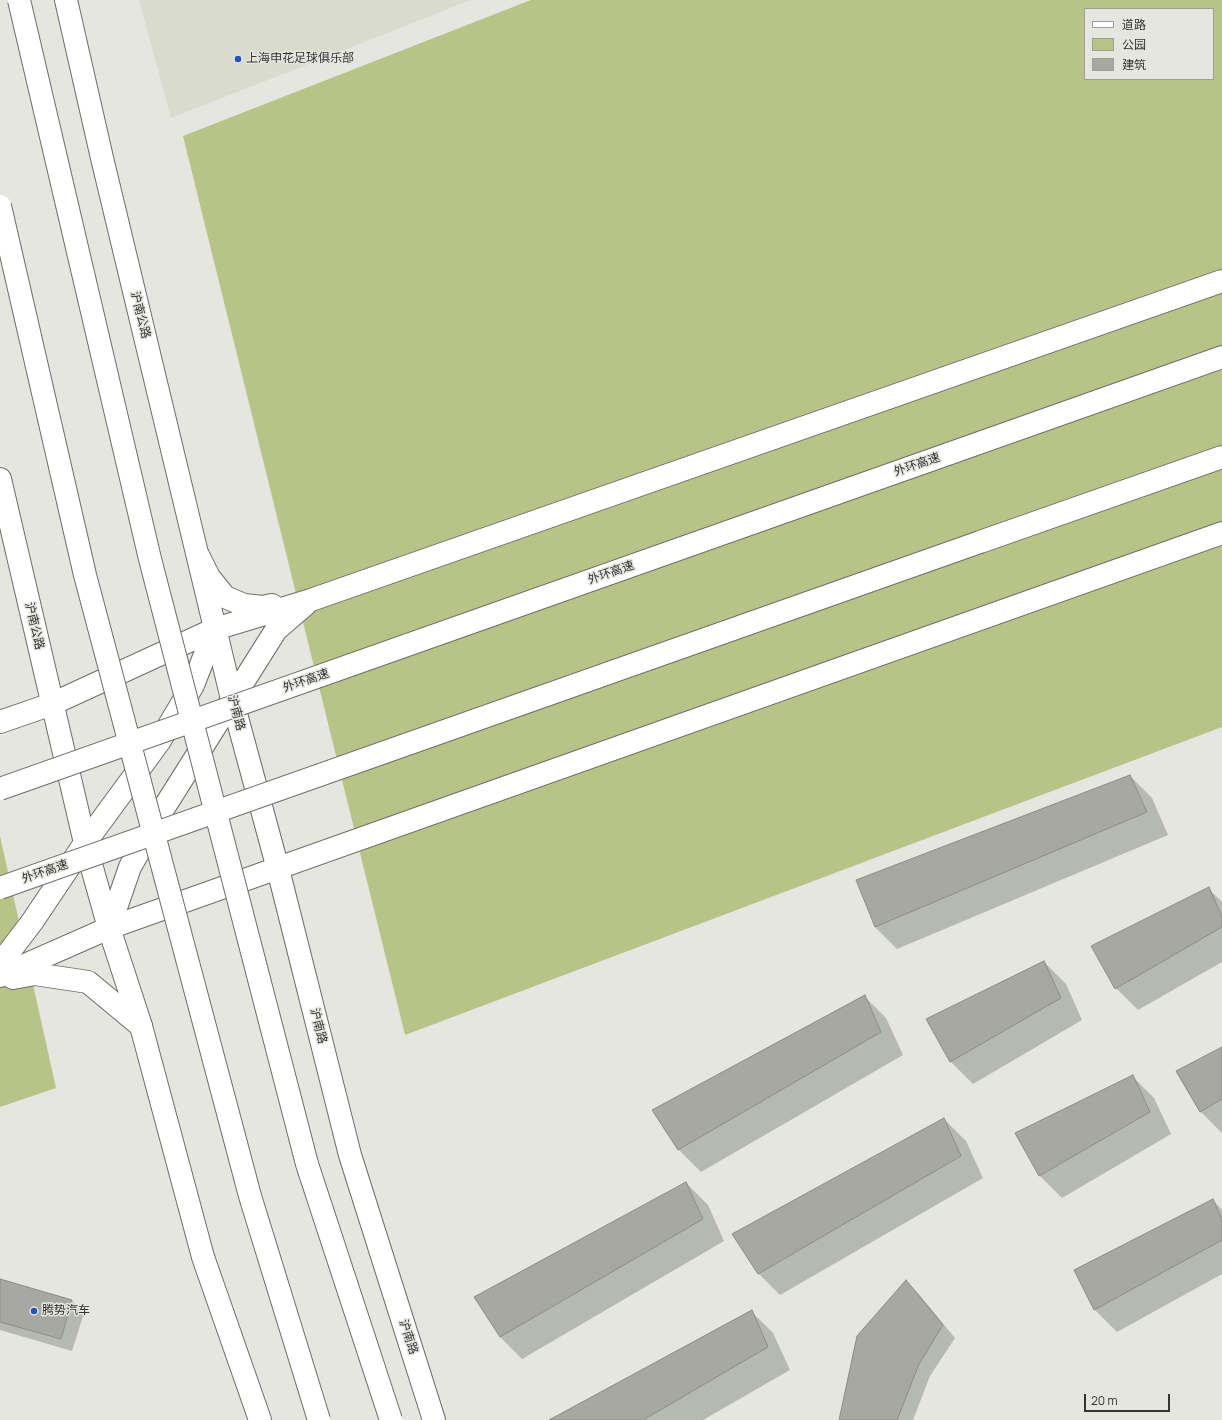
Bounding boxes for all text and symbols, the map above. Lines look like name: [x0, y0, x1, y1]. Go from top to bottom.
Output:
legend: [1084, 8, 1214, 80]
text: 道路: [1122, 16, 1146, 33]
text: 公园: [1122, 36, 1146, 53]
place label: 上海申花足球俱乐部: [246, 52, 354, 66]
marker: 上海申花足球俱乐部: [233, 54, 243, 64]
text: 建筑: [1122, 56, 1146, 73]
street label: 沪南公路: [127, 290, 153, 340]
street label: 外环高速: [892, 450, 942, 480]
street label: 外环高速: [586, 558, 636, 588]
street label: 沪南公路: [22, 601, 46, 651]
street label: 外环高速: [281, 666, 331, 696]
street label: 沪南路: [224, 694, 248, 732]
street label: 外环高速: [20, 857, 70, 887]
street label: 沪南路: [307, 1007, 329, 1045]
place label: 腾势汽车: [42, 1304, 90, 1318]
marker: 腾势汽车: [29, 1306, 39, 1316]
street label: 沪南路: [396, 1318, 420, 1356]
scale bar: [1086, 1386, 1172, 1412]
text: 20 m: [1091, 1392, 1118, 1409]

